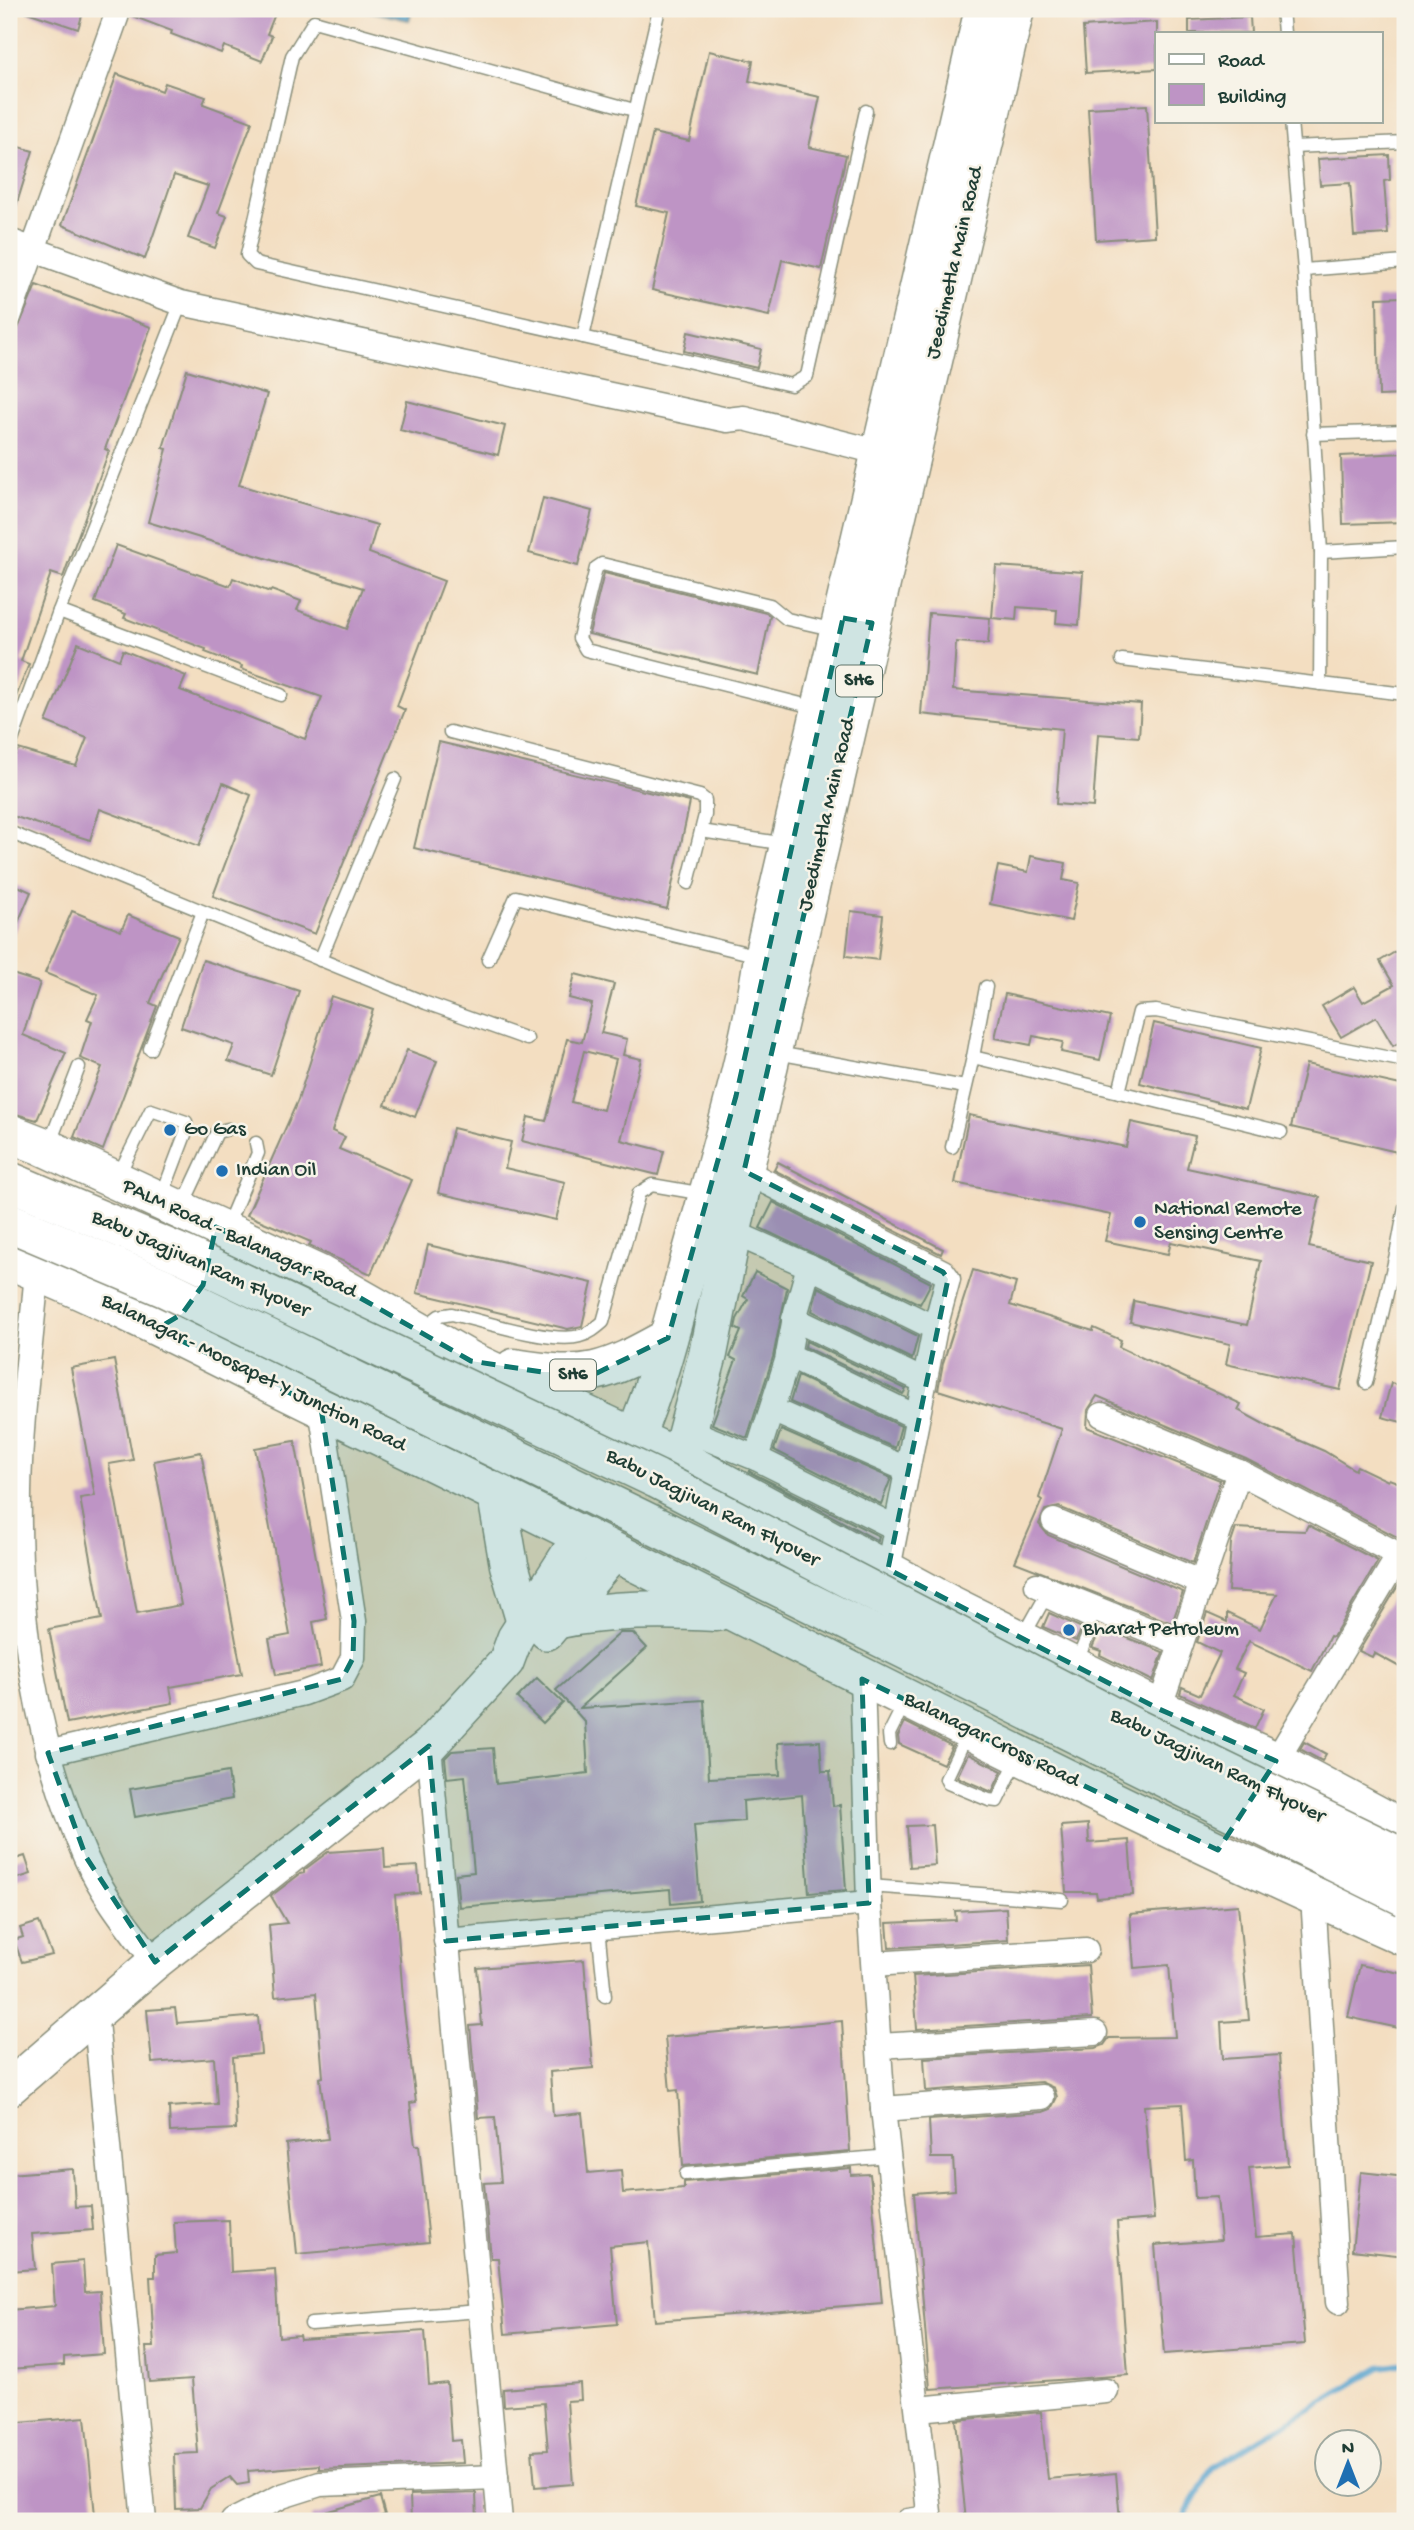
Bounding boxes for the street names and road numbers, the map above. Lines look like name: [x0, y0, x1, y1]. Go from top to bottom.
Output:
street label: Jeedimetla Main Road: [922, 163, 991, 362]
road number: SH6: [836, 666, 882, 696]
street label: Jeedimetla Main Road: [794, 715, 863, 914]
street label: PALM Road - Balanagar Road: [117, 1174, 362, 1306]
street label: Babu Jagjivan Ram Flyover: [86, 1205, 314, 1325]
street label: Balanagar - Moosapet Y Junction Road: [96, 1289, 411, 1460]
road number: SH6: [550, 1359, 596, 1390]
street label: Babu Jagjivan Ram Flyover: [600, 1444, 824, 1574]
street label: Balanagar Cross Road: [898, 1687, 1084, 1795]
street label: Babu Jagjivan Ram Flyover: [1104, 1704, 1330, 1831]

